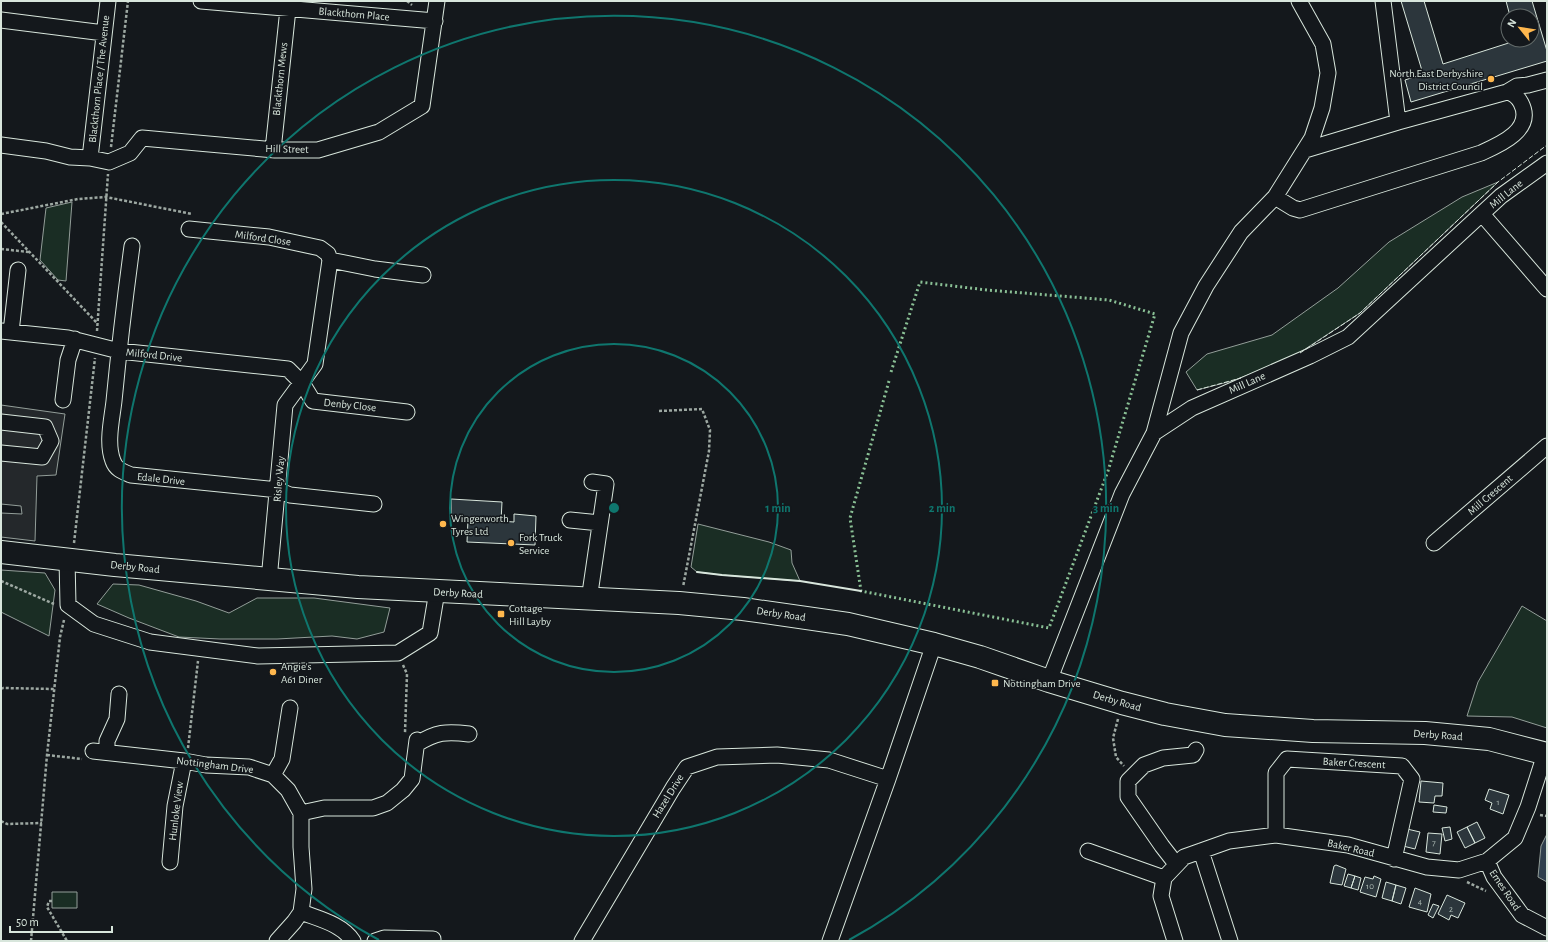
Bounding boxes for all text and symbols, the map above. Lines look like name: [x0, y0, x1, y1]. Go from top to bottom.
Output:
street label: Blackthorn Place: [318, 5, 390, 23]
north arrow: [1500, 8, 1540, 48]
street label: Blackthorn Place / The Avenue: [87, 15, 111, 143]
text: N: [1505, 17, 1518, 29]
street label: Blackthorn Mews: [271, 42, 289, 116]
place label: North East Derbyshire District Council: [1389, 68, 1483, 92]
marker: North East Derbyshire District Council: [1486, 74, 1496, 84]
street label: Hill Street: [265, 143, 309, 155]
street label: Mill Lane: [1487, 177, 1525, 211]
street label: Milford Close: [234, 229, 292, 247]
street label: Milford Drive: [125, 347, 183, 363]
street label: Mill Lane: [1227, 370, 1267, 396]
street label: Denby Close: [323, 397, 377, 413]
street label: Risley Way: [272, 455, 287, 502]
street label: Edale Drive: [136, 471, 186, 487]
street label: Mill Crescent: [1466, 472, 1515, 517]
centre of rings: [607, 501, 621, 515]
text: 1 min: [765, 502, 791, 514]
text: 2 min: [929, 502, 955, 514]
text: 3 min: [1093, 502, 1119, 514]
place label: Wingerworth Tyres Ltd: [451, 513, 509, 537]
marker: Wingerworth Tyres Ltd: [438, 519, 448, 529]
place label: Fork Truck Service: [519, 532, 562, 556]
marker: Fork Truck Service: [506, 538, 516, 548]
street label: Derby Road: [110, 559, 161, 575]
street label: Derby Road: [433, 586, 483, 600]
place label: Cottage Hill Layby: [509, 603, 551, 627]
street label: Derby Road: [756, 605, 807, 623]
marker: Cottage Hill Layby: [496, 609, 506, 619]
place label: Angie's A61 Diner: [281, 661, 323, 685]
marker: Angie's A61 Diner: [268, 667, 278, 677]
marker: Nottingham Drive: [990, 678, 1000, 688]
place label: Nottingham Drive: [1003, 678, 1081, 689]
street label: Derby Road: [1092, 689, 1143, 713]
street label: Derby Road: [1413, 728, 1463, 742]
street label: Nottingham Drive: [176, 755, 254, 775]
street label: Baker Crescent: [1322, 756, 1386, 770]
street label: Hazel Drive: [650, 772, 686, 820]
street label: Hunloke View: [167, 780, 185, 841]
house number: 1: [1496, 798, 1500, 807]
street label: Baker Road: [1326, 837, 1376, 859]
house number: 7: [1432, 839, 1436, 848]
street label: Emes Road: [1487, 868, 1523, 913]
house number: 10: [1366, 882, 1374, 891]
house number: 4: [1418, 897, 1423, 906]
house number: 2: [1449, 905, 1453, 914]
scale bar: [10, 908, 112, 934]
text: 50 m: [16, 916, 39, 928]

